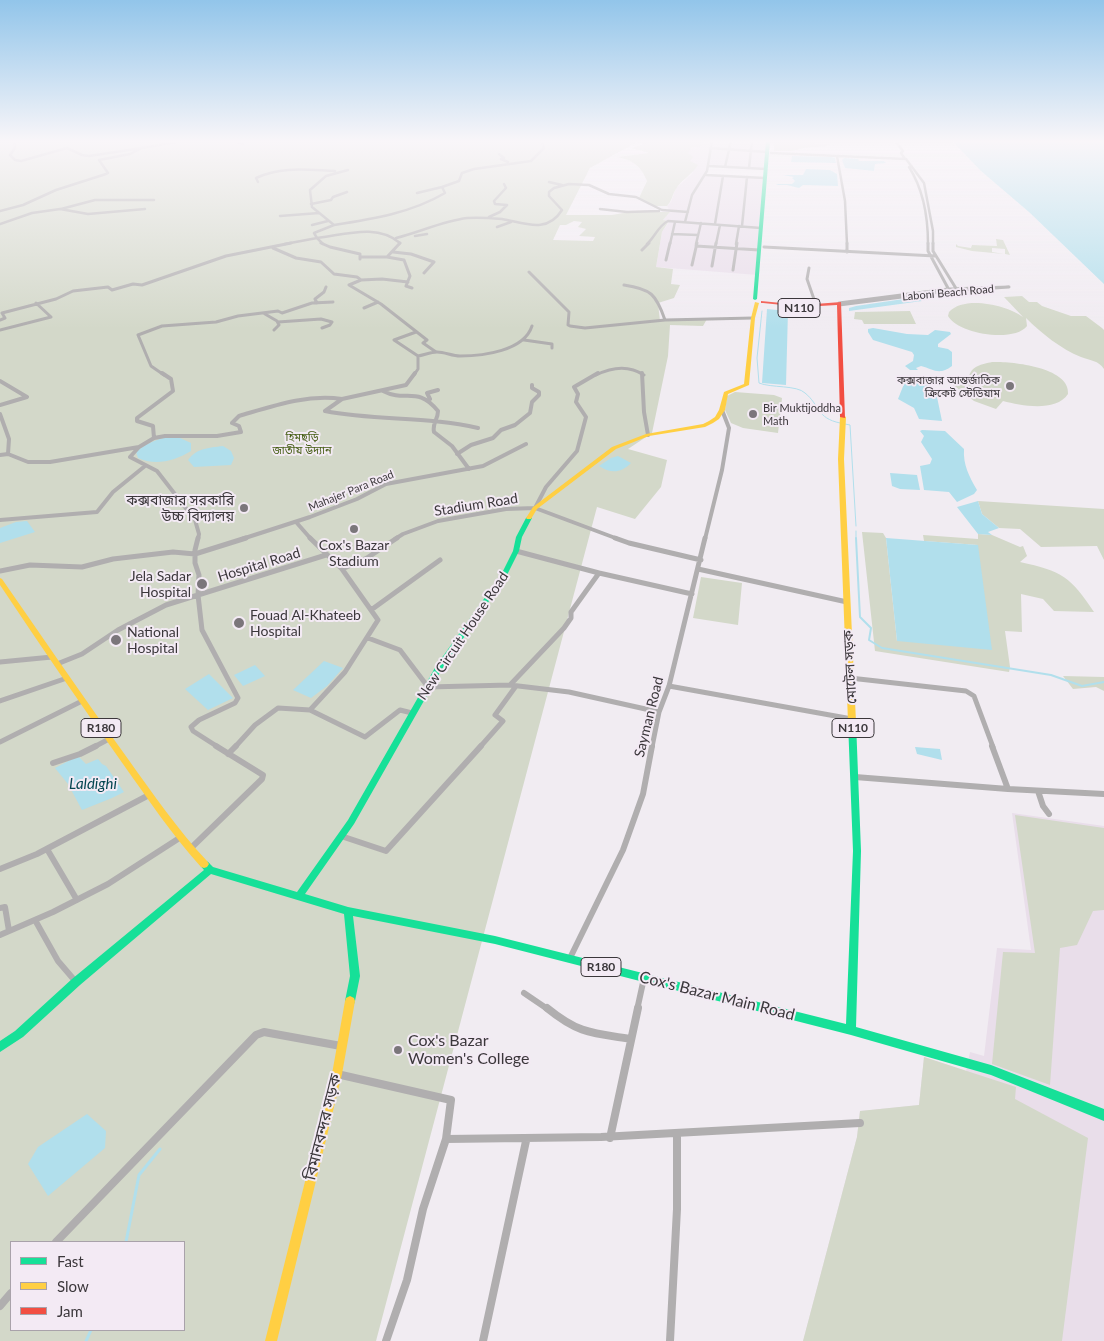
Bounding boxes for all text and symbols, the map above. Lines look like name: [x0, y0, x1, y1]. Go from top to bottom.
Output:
street label: Laboni Beach Road: [902, 282, 994, 304]
road number: N110: [778, 298, 820, 318]
place label: কক্সবাজার আন্তর্জাতিক ক্রিকেট স্টেডিয়াম: [897, 373, 1000, 399]
marker: কক্সবাজার আন্তর্জাতিক ক্রিকেট স্টেডিয়াম: [1004, 380, 1016, 392]
place label: Bir Muktijoddha Math: [763, 401, 841, 427]
marker: Bir Muktijoddha Math: [747, 408, 759, 420]
park label: হিমছড়ি জাতীয় উদ্যান: [272, 430, 332, 456]
street label: Mahajer Para Road: [306, 468, 396, 514]
street label: Stadium Road: [433, 490, 519, 520]
place label: কক্সবাজার সরকারি উচ্চ বিদ্যালয়: [126, 492, 234, 524]
marker: কক্সবাজার সরকারি উচ্চ বিদ্যালয়: [238, 502, 250, 514]
marker: Cox's Bazar Stadium: [348, 523, 360, 535]
place label: Cox's Bazar Stadium: [319, 537, 389, 570]
street label: Hospital Road: [216, 544, 302, 586]
place label: Jela Sadar Hospital: [130, 568, 191, 600]
street label: New Circuit House Road: [414, 569, 512, 703]
marker: Jela Sadar Hospital: [195, 577, 209, 591]
place label: Fouad Al-Khateeb Hospital: [250, 607, 361, 640]
marker: Fouad Al-Khateeb Hospital: [232, 616, 246, 630]
place label: National Hospital: [127, 624, 179, 656]
street label: মোটেল সড়ক: [840, 630, 860, 704]
marker: National Hospital: [109, 633, 123, 647]
street label: Sayman Road: [631, 675, 667, 759]
road number: R180: [81, 718, 121, 738]
road number: N110: [832, 718, 874, 738]
water label: Laldighi: [69, 775, 117, 793]
road number: R180: [581, 958, 621, 976]
street label: Cox's Bazar Main Road: [637, 967, 797, 1025]
place label: Cox's Bazar Women's College: [408, 1031, 530, 1069]
marker: Cox's Bazar Women's College: [392, 1044, 404, 1056]
street label: বিমানবন্দর সড়ক: [301, 1072, 345, 1182]
legend: [10, 1241, 185, 1331]
text: Fast: [57, 1252, 84, 1270]
text: Slow: [57, 1277, 89, 1295]
text: Jam: [57, 1302, 83, 1320]

